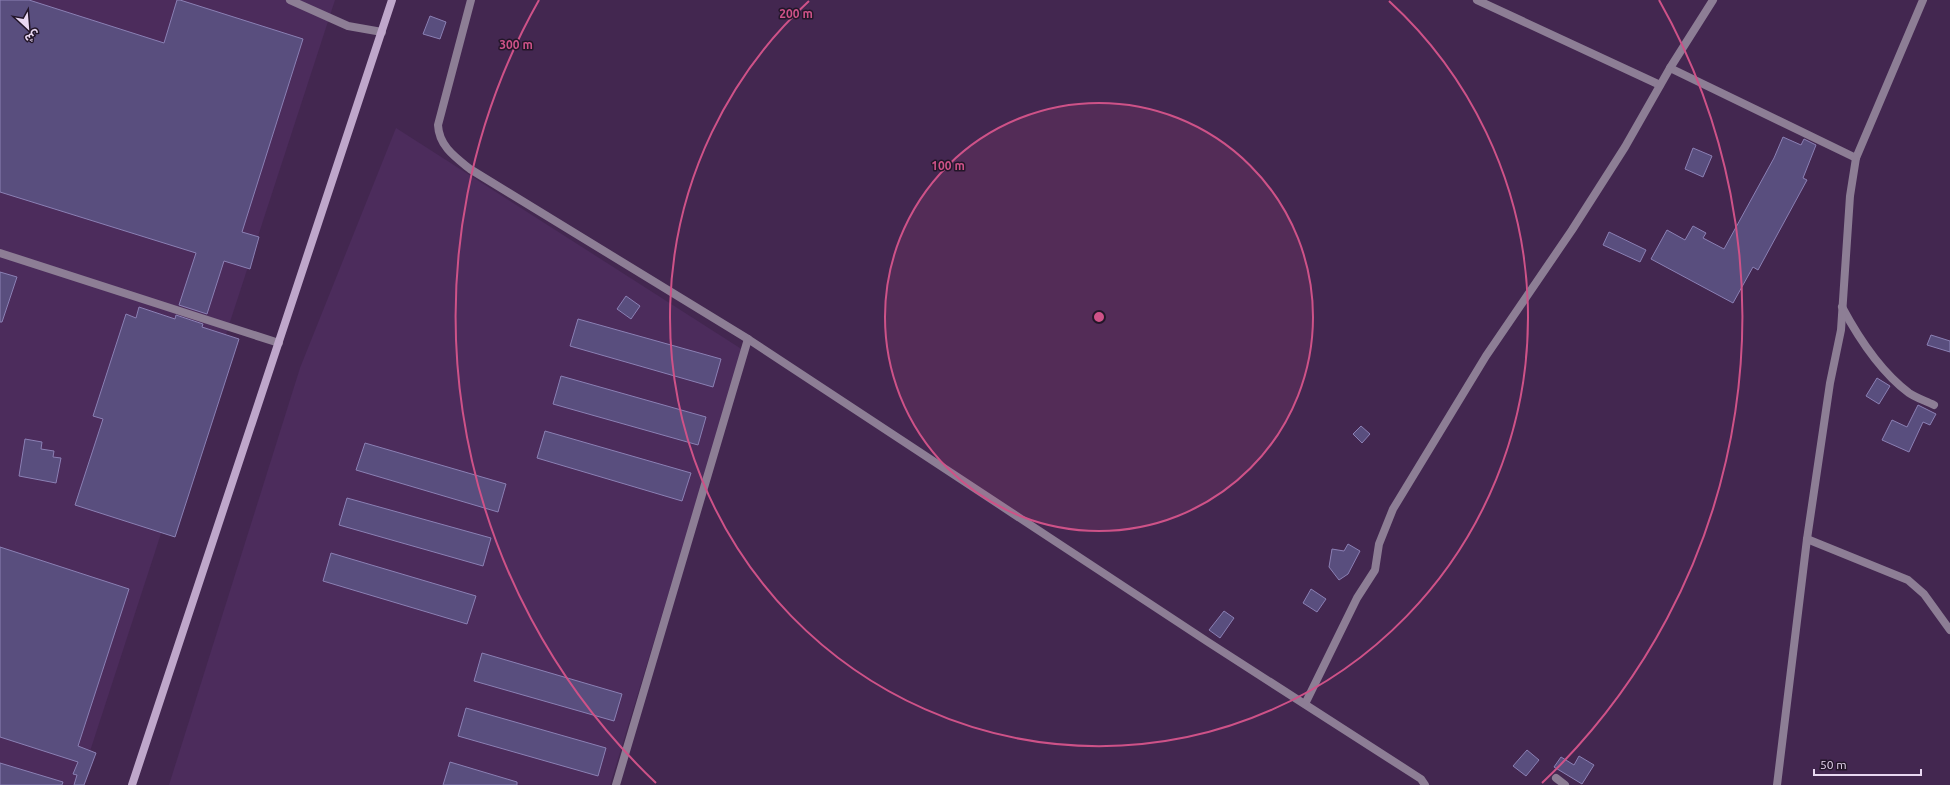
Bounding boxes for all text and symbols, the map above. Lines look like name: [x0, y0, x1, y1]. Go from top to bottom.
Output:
text: 200 m: [779, 7, 813, 20]
north arrow: [8, 8, 48, 48]
text: ش: [23, 27, 42, 46]
text: 300 m: [499, 38, 533, 51]
text: 100 m: [931, 159, 965, 172]
centre of rings: [1092, 310, 1106, 324]
scale bar: [1814, 751, 1921, 777]
text: 50 m: [1820, 758, 1847, 771]

